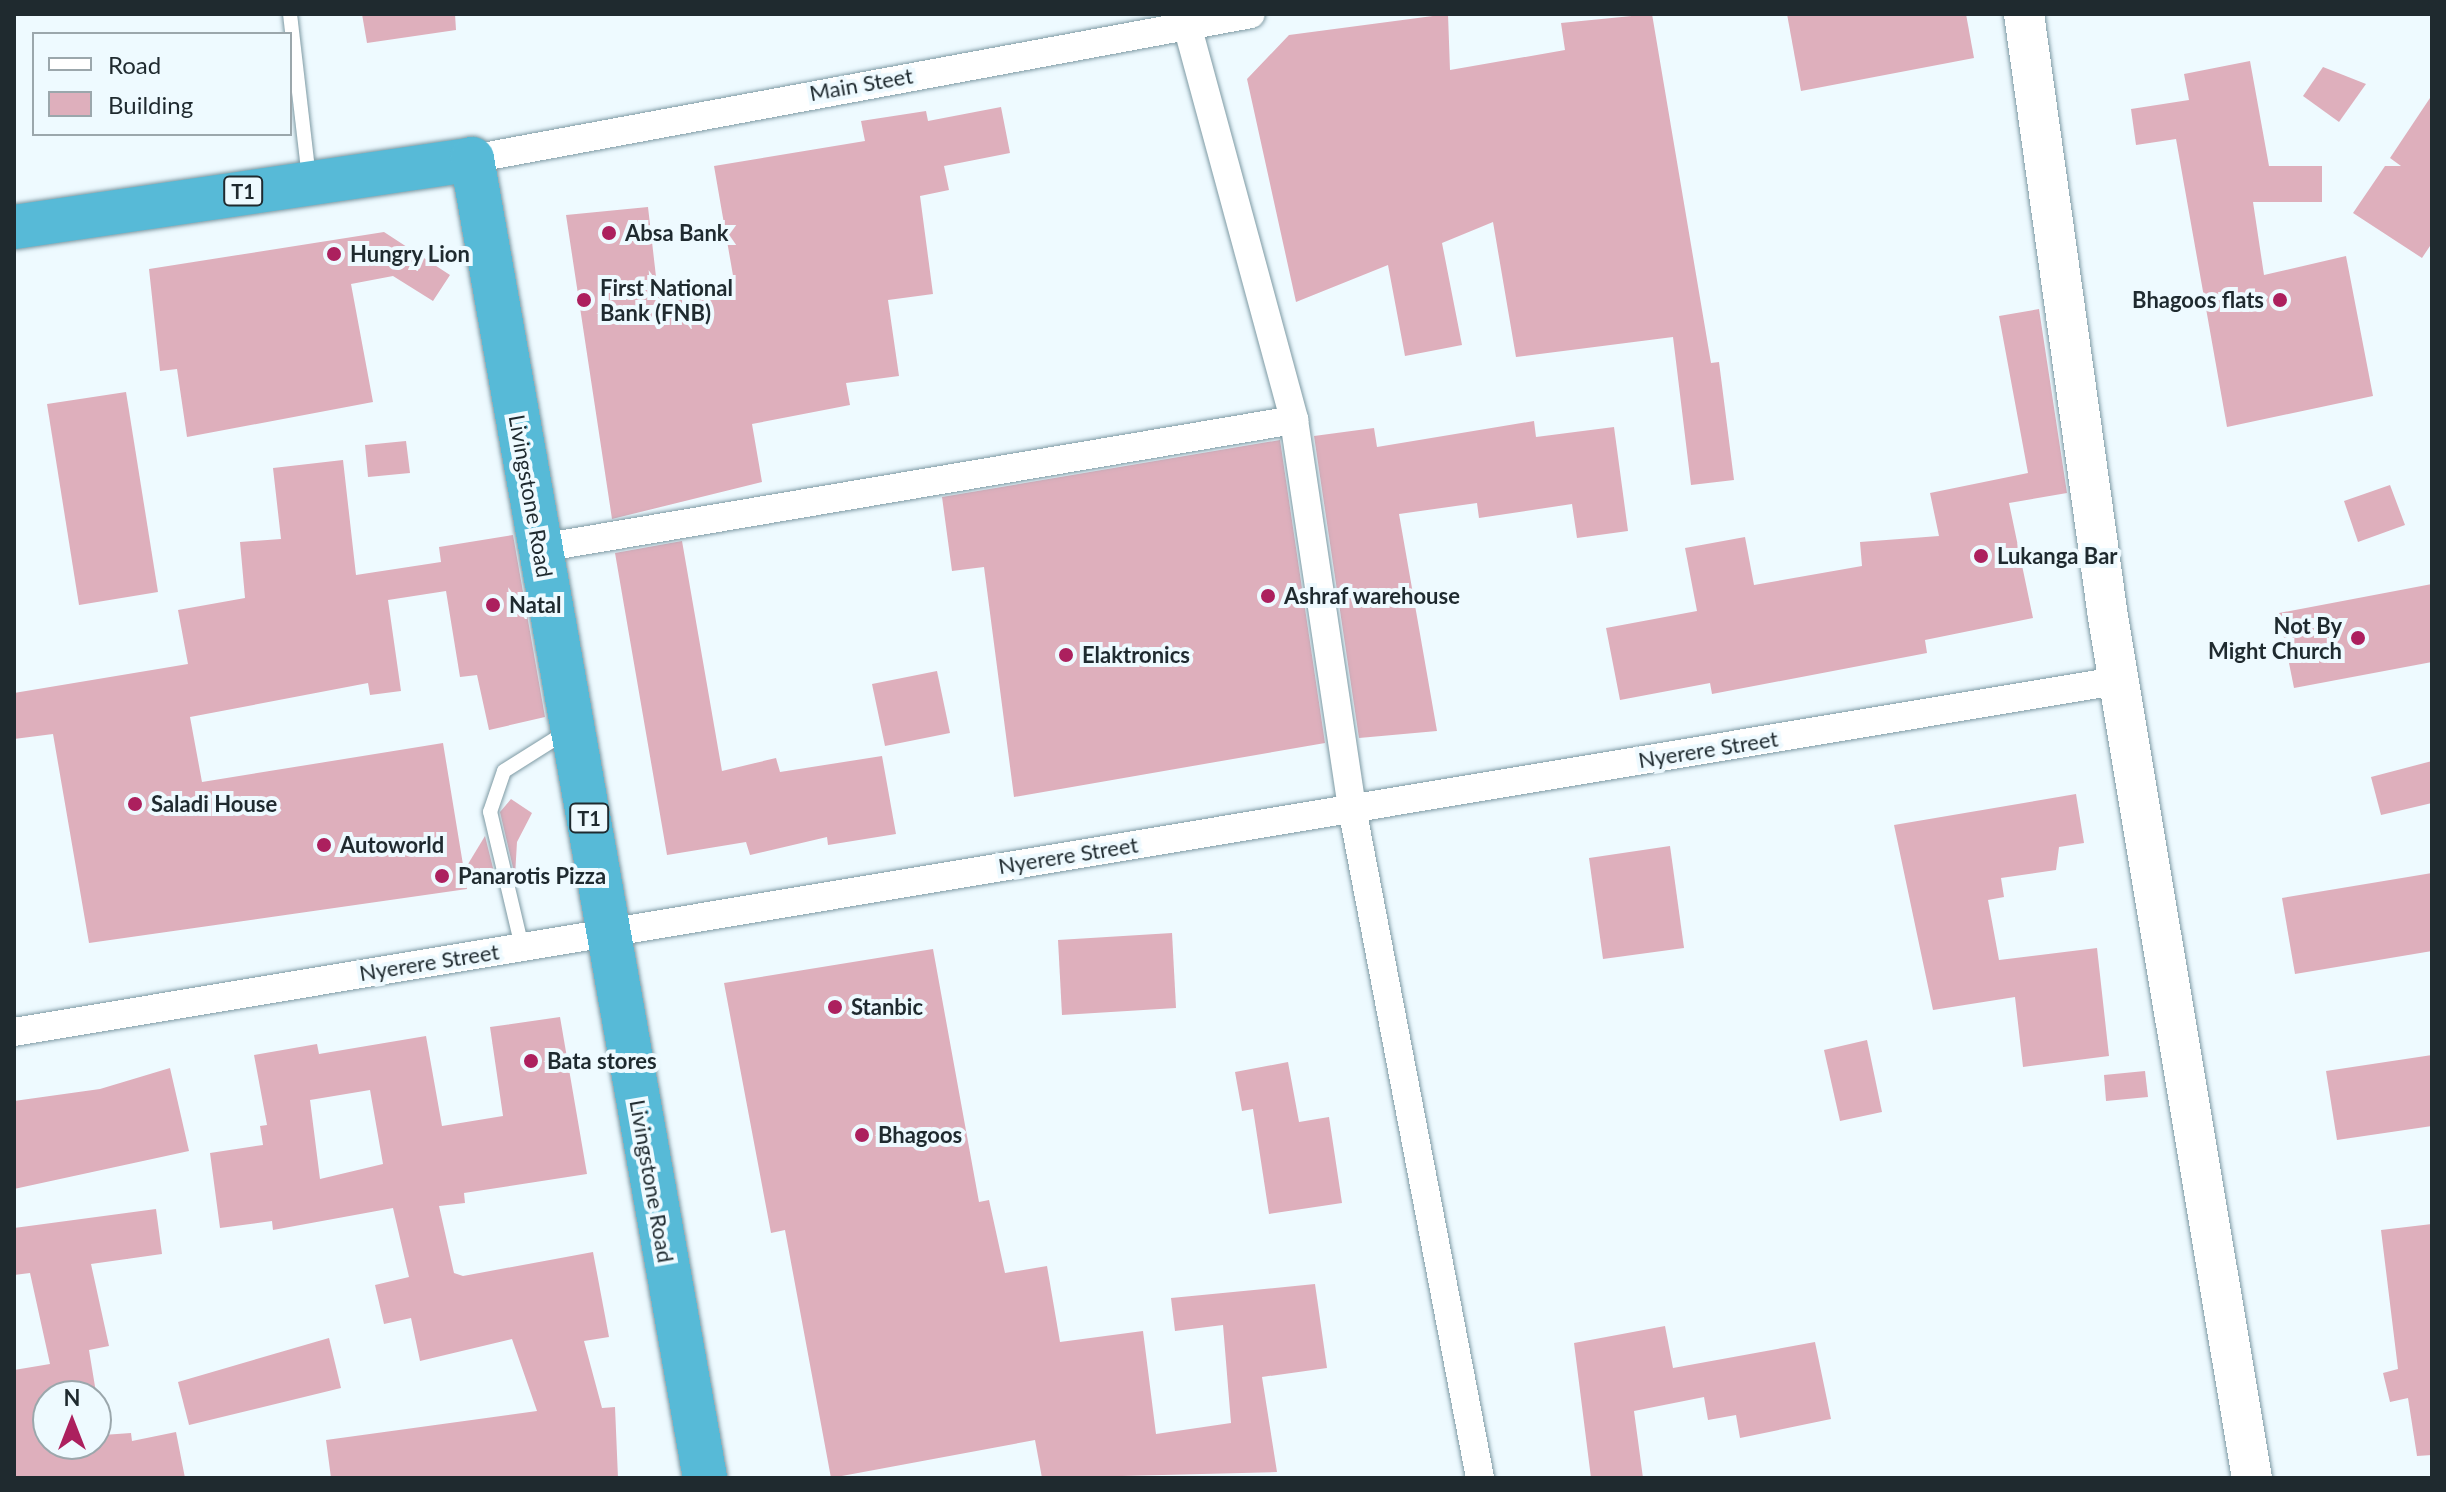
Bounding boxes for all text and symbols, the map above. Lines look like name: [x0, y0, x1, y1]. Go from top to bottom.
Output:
legend: [32, 32, 292, 136]
text: Road: [108, 50, 161, 79]
street label: Main Steet: [807, 62, 915, 106]
text: Building: [108, 90, 193, 119]
road number: T1: [223, 175, 263, 207]
place label: Absa Bank: [625, 220, 729, 246]
marker: Absa Bank: [600, 224, 618, 242]
place label: Hungry Lion: [350, 241, 470, 267]
marker: Hungry Lion: [325, 245, 343, 263]
place label: First National Bank (FNB): [600, 274, 733, 326]
place label: Bhagoos flats: [2132, 287, 2264, 313]
marker: First National Bank (FNB): [575, 291, 593, 309]
marker: Bhagoos flats: [2271, 291, 2289, 309]
street label: Livingstone Road: [504, 412, 558, 580]
place label: Lukanga Bar: [1997, 543, 2118, 569]
marker: Lukanga Bar: [1972, 547, 1990, 565]
place label: Ashraf warehouse: [1284, 583, 1461, 609]
marker: Ashraf warehouse: [1259, 587, 1277, 605]
place label: Natal: [509, 592, 561, 618]
marker: Natal: [484, 596, 502, 614]
place label: Not By Might Church: [2208, 612, 2342, 664]
marker: Not By Might Church: [2349, 629, 2367, 647]
place label: Elaktronics: [1082, 642, 1190, 668]
marker: Elaktronics: [1057, 646, 1075, 664]
street label: Nyerere Street: [1636, 725, 1780, 773]
place label: Saladi House: [151, 791, 277, 817]
marker: Saladi House: [126, 795, 144, 813]
road number: T1: [569, 802, 609, 834]
street label: Nyerere Street: [996, 831, 1140, 879]
place label: Autoworld: [340, 832, 444, 858]
marker: Autoworld: [315, 836, 333, 854]
place label: Panarotis Pizza: [458, 863, 606, 889]
marker: Panarotis Pizza: [433, 867, 451, 885]
street label: Nyerere Street: [357, 938, 501, 986]
place label: Stanbic: [851, 994, 923, 1020]
marker: Stanbic: [826, 998, 844, 1016]
place label: Bata stores: [547, 1048, 657, 1074]
marker: Bata stores: [522, 1052, 540, 1070]
street label: Livingstone Road: [625, 1097, 679, 1265]
place label: Bhagoos: [878, 1122, 962, 1148]
marker: Bhagoos: [853, 1126, 871, 1144]
north arrow: [32, 1380, 112, 1460]
text: N: [64, 1384, 80, 1411]

